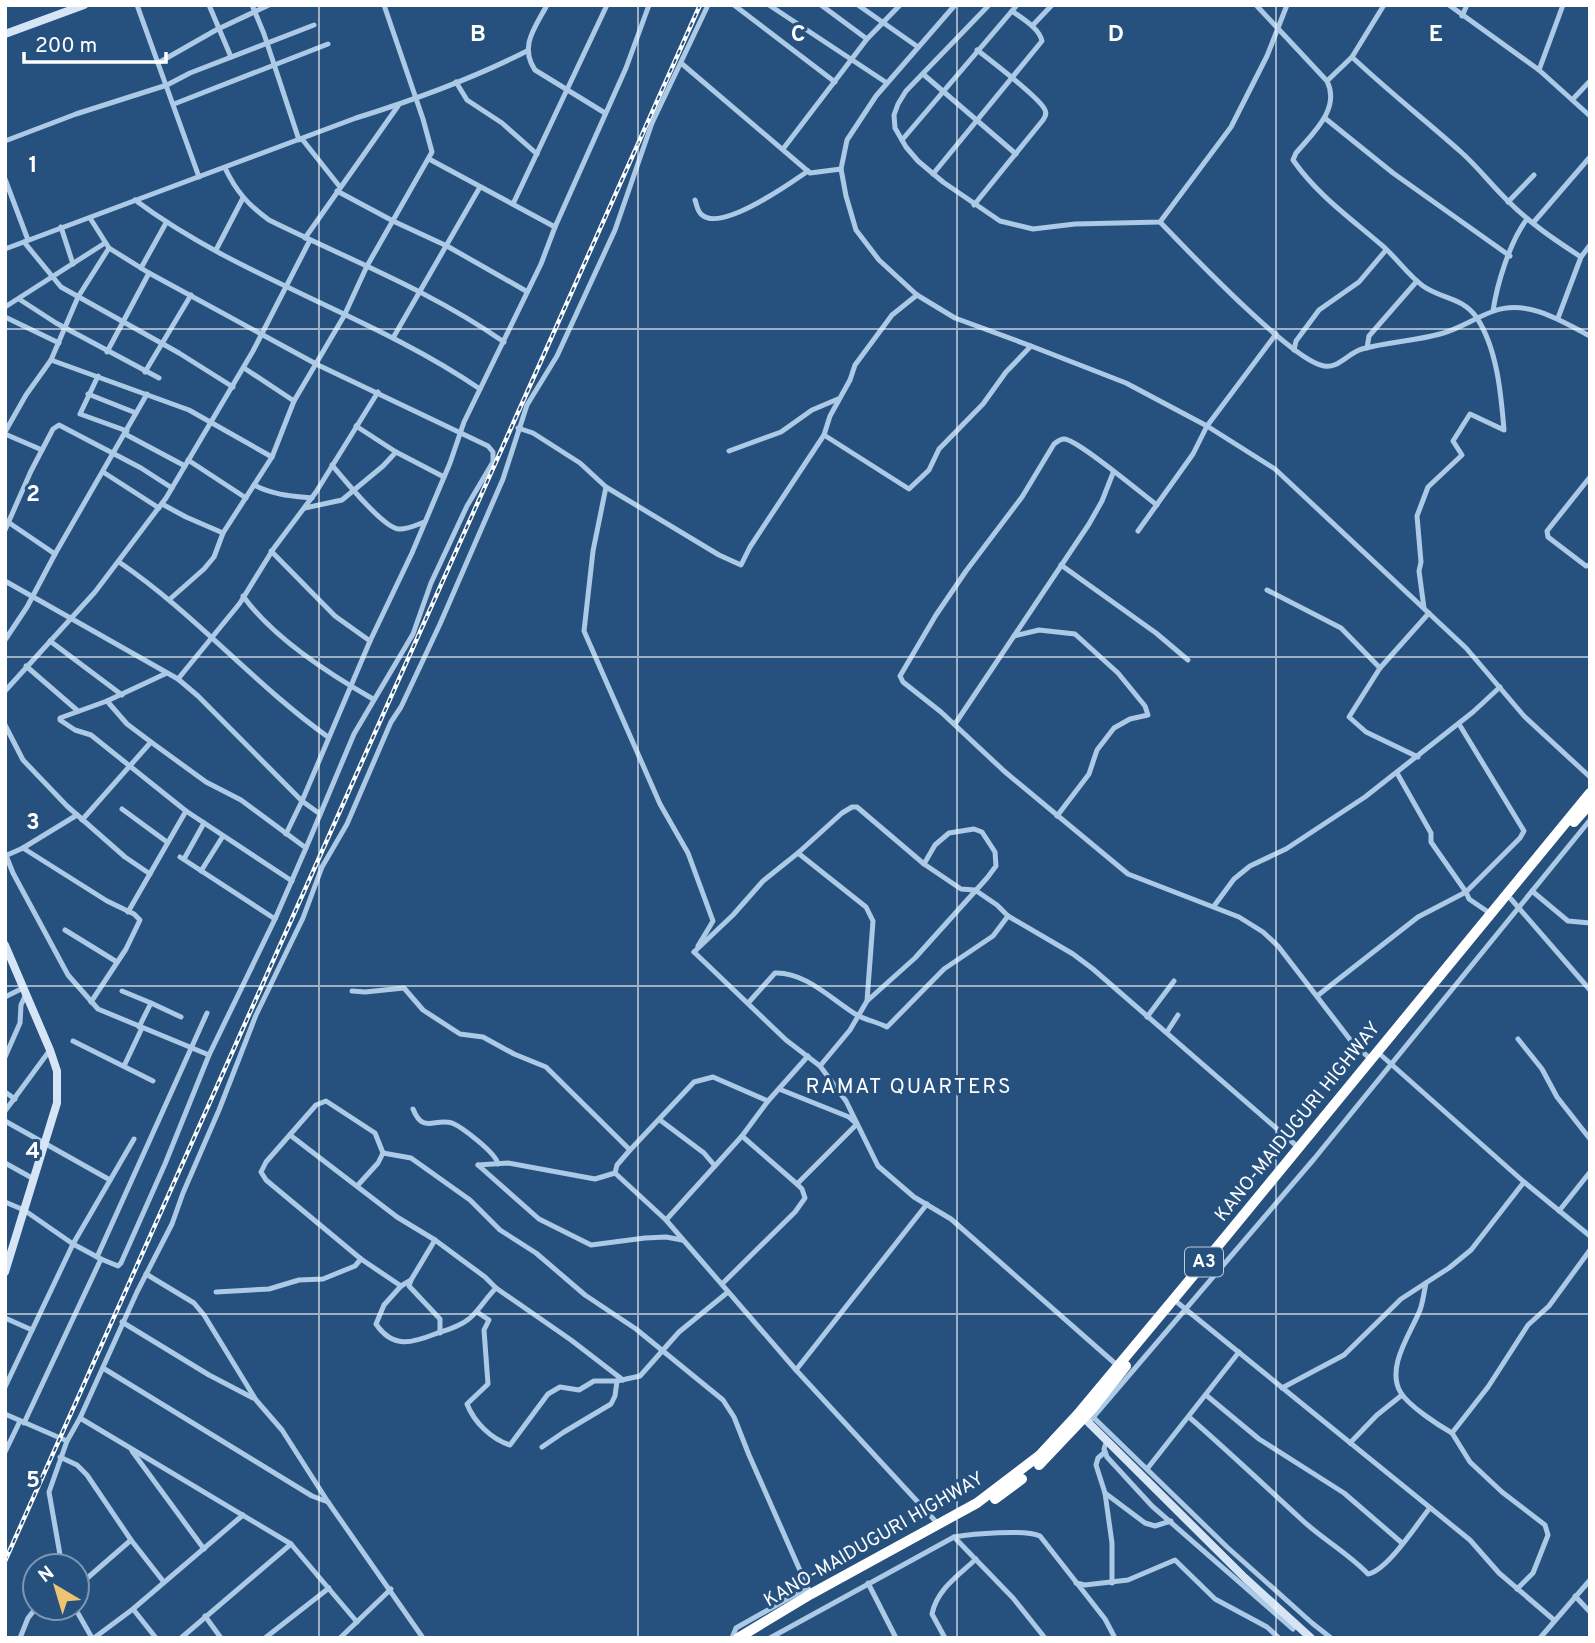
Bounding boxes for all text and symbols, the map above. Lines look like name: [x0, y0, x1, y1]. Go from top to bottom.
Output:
scale bar: [24, 21, 166, 65]
text: B: [470, 21, 486, 50]
text: C: [791, 21, 805, 50]
text: D: [1108, 21, 1124, 50]
text: E: [1429, 21, 1443, 50]
text: 200 m: [35, 33, 97, 60]
text: 1: [28, 152, 38, 181]
text: 2: [26, 481, 40, 510]
text: 3: [26, 809, 40, 838]
street label: KANO-MAIDUGURI HIGHWAY: [1210, 1017, 1386, 1227]
district label: RAMAT QUARTERS: [805, 1074, 1013, 1101]
text: 4: [26, 1138, 40, 1167]
road number: A3: [1185, 1247, 1223, 1276]
text: 5: [26, 1467, 40, 1496]
street label: KANO-MAIDUGURI HIGHWAY: [760, 1467, 988, 1613]
north arrow: [21, 1552, 91, 1622]
text: N: [34, 1562, 60, 1589]

